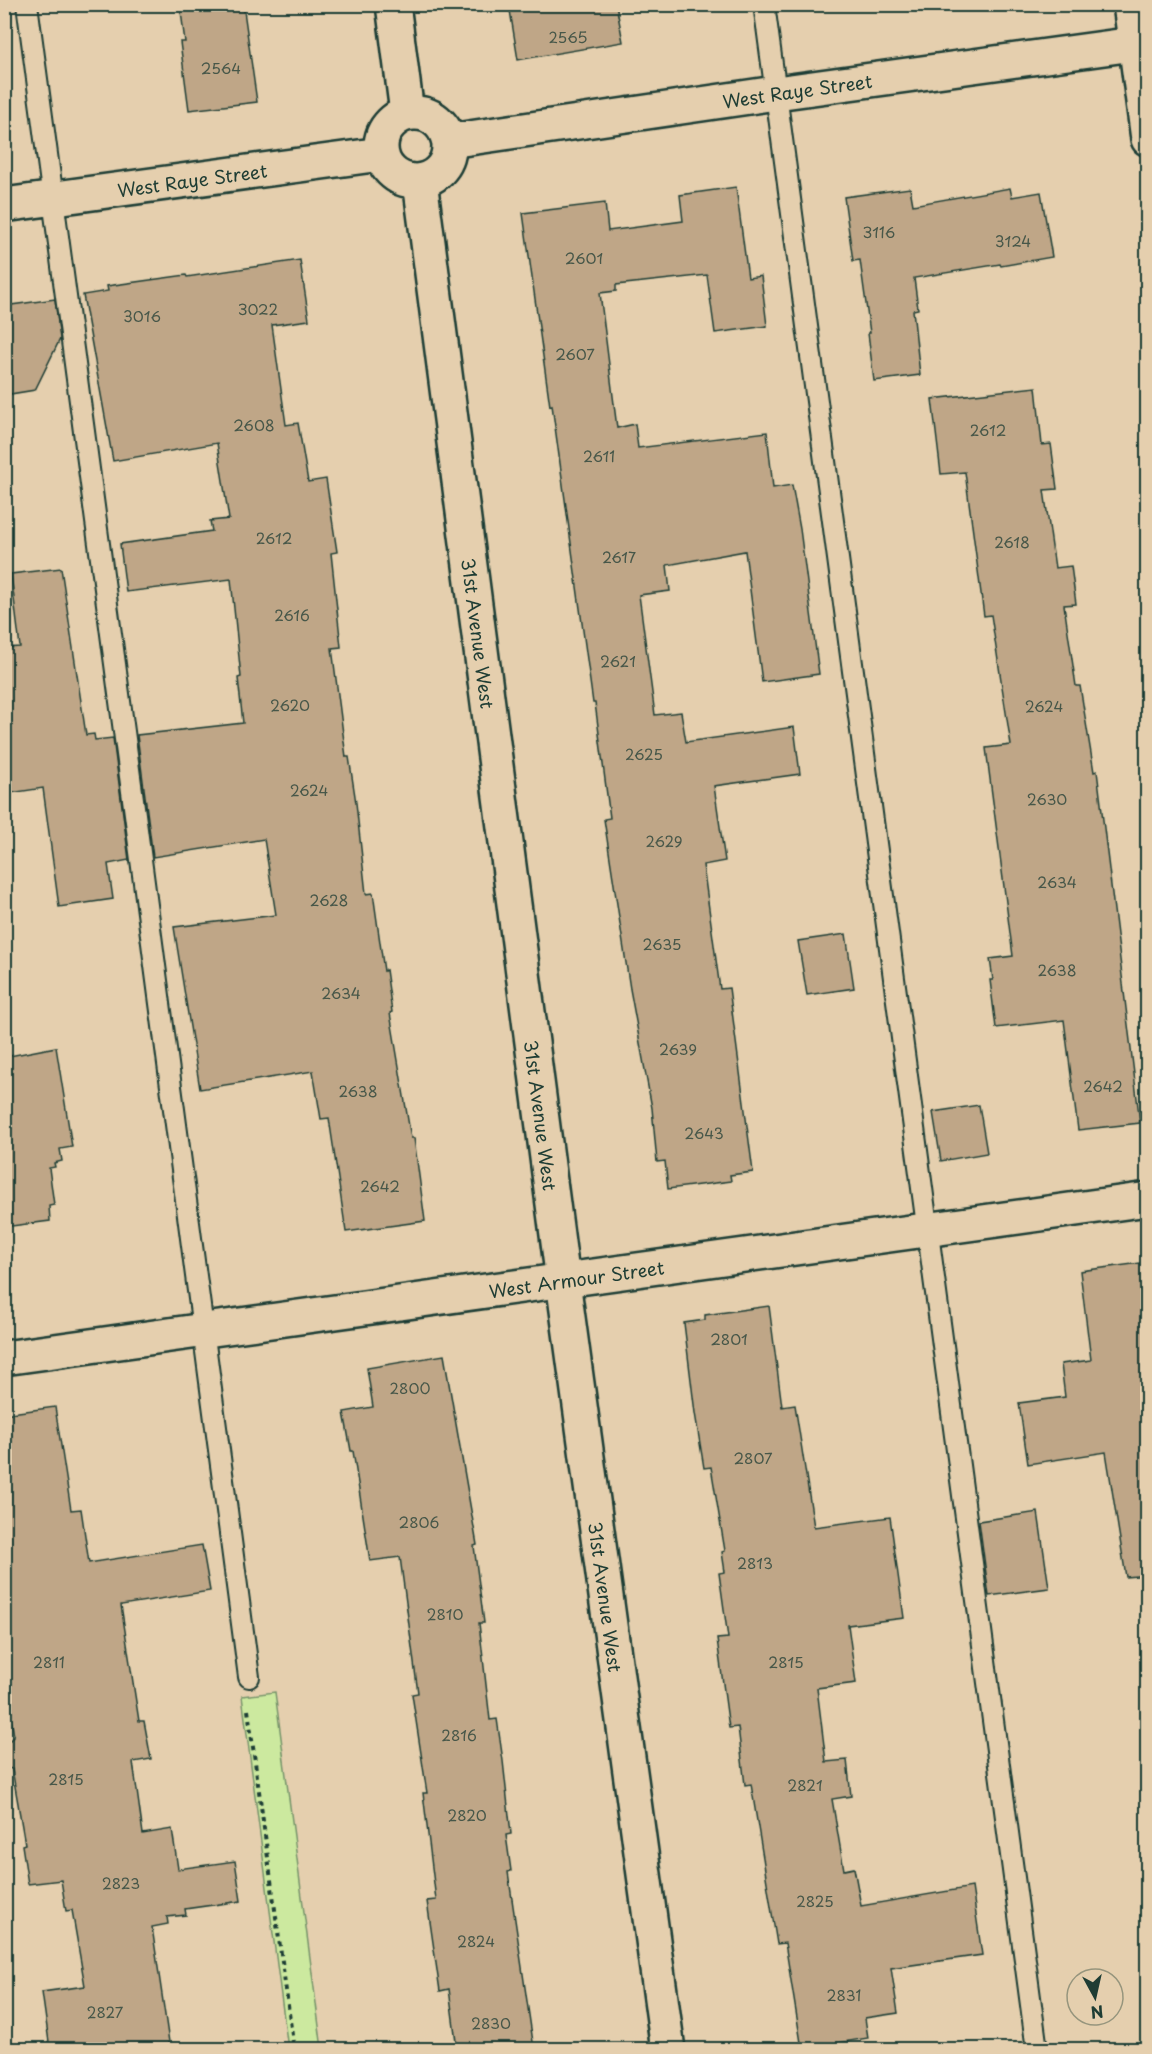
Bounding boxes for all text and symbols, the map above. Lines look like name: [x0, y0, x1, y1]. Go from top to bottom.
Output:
house number: 2565: [548, 25, 588, 48]
house number: 2564: [201, 56, 241, 79]
street label: West Raye Street: [721, 66, 874, 114]
street label: West Raye Street: [116, 156, 269, 203]
house number: 3116: [863, 220, 895, 243]
house number: 3124: [995, 229, 1031, 252]
house number: 2601: [565, 246, 603, 269]
house number: 3022: [238, 297, 278, 320]
house number: 3016: [123, 304, 161, 327]
house number: 2607: [555, 342, 595, 365]
house number: 2608: [233, 413, 275, 436]
house number: 2612: [970, 418, 1006, 441]
house number: 2611: [583, 444, 615, 467]
house number: 2612: [256, 526, 292, 549]
house number: 2618: [994, 530, 1030, 553]
house number: 2617: [602, 545, 636, 568]
street label: 31st Avenue West: [456, 556, 502, 710]
house number: 2616: [274, 603, 310, 626]
house number: 2621: [600, 649, 636, 672]
house number: 2620: [270, 693, 310, 716]
house number: 2624: [1025, 694, 1063, 717]
house number: 2625: [625, 742, 663, 765]
house number: 2624: [290, 778, 328, 801]
house number: 2630: [1027, 787, 1067, 810]
house number: 2629: [645, 829, 683, 852]
house number: 2634: [1037, 870, 1077, 893]
house number: 2628: [310, 888, 348, 911]
house number: 2635: [643, 932, 681, 955]
house number: 2638: [1037, 958, 1077, 981]
house number: 2634: [321, 981, 361, 1004]
house number: 2639: [659, 1037, 697, 1060]
street label: 31st Avenue West: [518, 1038, 565, 1192]
house number: 2642: [1083, 1074, 1123, 1097]
house number: 2638: [338, 1079, 378, 1102]
house number: 2643: [684, 1121, 724, 1144]
house number: 2642: [360, 1174, 400, 1197]
street label: West Armour Street: [487, 1253, 666, 1304]
house number: 2801: [710, 1327, 748, 1350]
house number: 2800: [390, 1376, 430, 1399]
house number: 2807: [733, 1446, 773, 1469]
house number: 2806: [399, 1510, 439, 1533]
street label: 31st Avenue West: [582, 1520, 630, 1674]
house number: 2813: [737, 1551, 773, 1574]
house number: 2810: [427, 1602, 463, 1625]
house number: 2811: [33, 1650, 65, 1673]
house number: 2815: [768, 1650, 804, 1673]
house number: 2816: [441, 1723, 477, 1746]
house number: 2815: [48, 1767, 84, 1790]
house number: 2821: [787, 1773, 823, 1796]
house number: 2820: [447, 1803, 487, 1826]
house number: 2823: [102, 1871, 140, 1894]
house number: 2825: [796, 1889, 834, 1912]
house number: 2824: [457, 1929, 495, 1952]
north arrow: [1065, 1967, 1125, 2027]
house number: 2831: [827, 1983, 861, 2006]
house number: 2827: [87, 2000, 124, 2023]
text: N: [1089, 2000, 1105, 2026]
house number: 2830: [471, 2011, 511, 2034]

